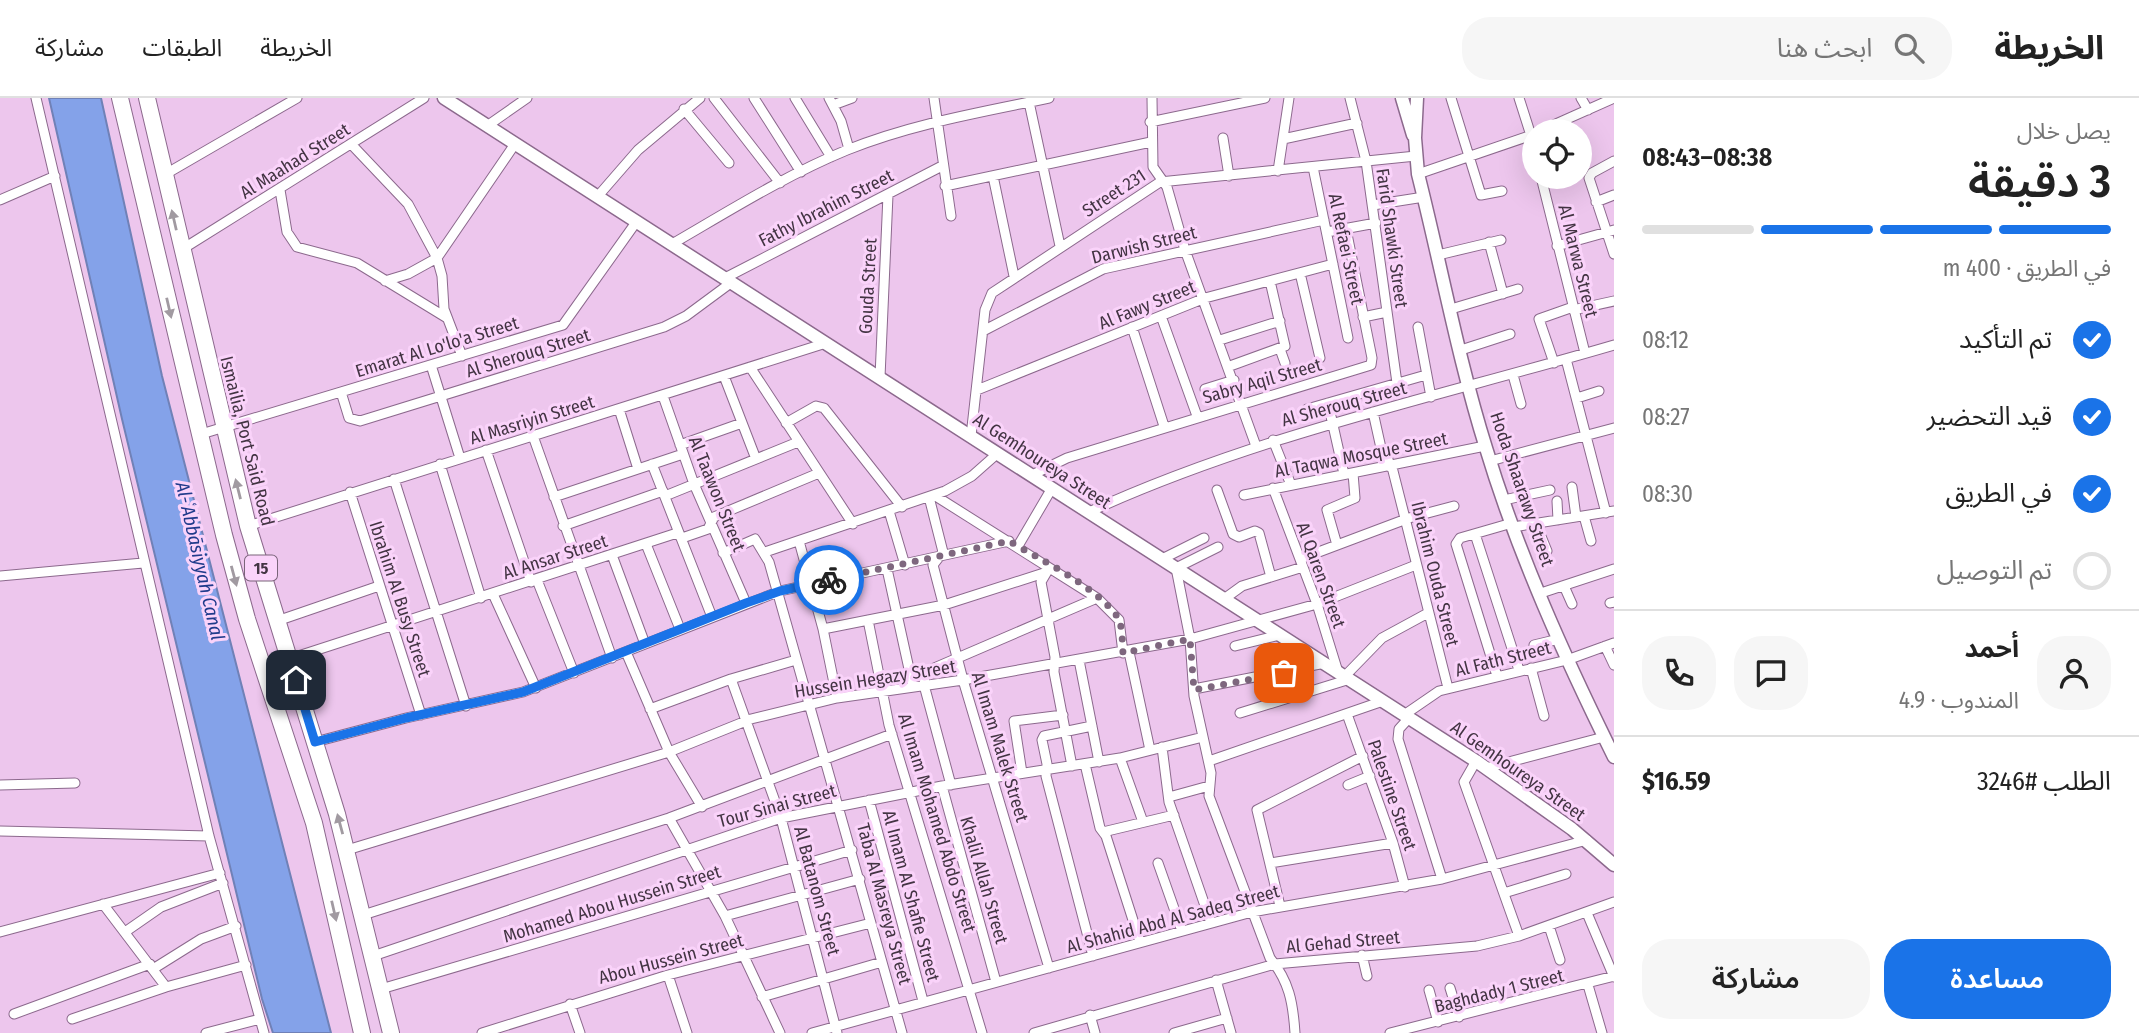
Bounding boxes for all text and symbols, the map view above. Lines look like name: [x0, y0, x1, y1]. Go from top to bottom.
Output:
search box: [1462, 17, 1952, 80]
text: الخريطة: [1994, 28, 2104, 68]
icon: search: [1890, 29, 1928, 67]
text: ابحث هنا: [1777, 33, 1872, 64]
text: مشاركة: [35, 34, 104, 62]
text: الطبقات: [142, 34, 222, 62]
text: الخريطة: [260, 34, 332, 62]
text: يصل خلال: [2017, 117, 2111, 145]
street label: Al Maahad Street: [236, 118, 354, 204]
map controls: [1522, 119, 1592, 189]
button: locate: [1522, 119, 1592, 189]
text: 08:38–08:43: [1642, 142, 1772, 173]
text: 3 دقيقة: [1968, 154, 2111, 209]
street label: Fathy Ibrahim Street: [755, 164, 897, 251]
street label: Street 231: [1078, 164, 1150, 222]
street label: Farid Shawki Street: [1371, 167, 1413, 309]
street label: Al Refaei Street: [1324, 192, 1369, 307]
street label: Al Marwa Street: [1553, 202, 1603, 320]
one-way arrow: [169, 209, 180, 231]
street label: Darwish Street: [1089, 221, 1199, 269]
street label: Gouda Street: [854, 237, 882, 335]
text: في الطريق · 400 m: [1943, 254, 2111, 282]
street label: Al Fawy Street: [1095, 276, 1199, 334]
one-way arrow: [163, 297, 174, 319]
street label: Emarat Al Lo'lo'a Street: [353, 312, 521, 382]
icon: check: [2073, 321, 2111, 359]
street label: Al Sherouq Street: [463, 324, 593, 382]
text: تم التأكيد: [1959, 324, 2052, 355]
text: 08:12: [1642, 326, 1689, 354]
street label: Sabry Aqil Street: [1200, 353, 1324, 408]
street label: Ismailia, Port Said Road: [215, 354, 279, 528]
street label: Al Sherouq Street: [1279, 377, 1409, 431]
street label: Al Masriyin Street: [467, 391, 597, 449]
icon: check: [2073, 398, 2111, 436]
text: قيد التحضير: [1927, 401, 2052, 432]
text: 08:27: [1642, 403, 1690, 431]
street label: Al Gemhoureya Street: [969, 408, 1115, 514]
street label: Hoda Shaarawy Street: [1485, 409, 1559, 569]
street label: Al Taqwa Mosque Street: [1273, 427, 1449, 483]
street label: Al Taawon Street: [684, 433, 750, 555]
icon: check: [2073, 475, 2111, 513]
water label: Al-ʿAbbāsiyyah Canal: [170, 478, 229, 643]
one-way arrow: [232, 478, 243, 500]
text: في الطريق: [1945, 478, 2052, 509]
text: 08:30: [1642, 480, 1693, 508]
street label: Ibrahim Ouda Street: [1406, 499, 1464, 649]
street label: Ibrahim Al Busy Street: [364, 518, 436, 680]
street label: Al Qaren Street: [1292, 519, 1350, 631]
street label: Al Ansar Street: [500, 530, 610, 584]
courier: [794, 545, 864, 615]
road number: 15: [245, 555, 277, 580]
text: تم التوصيل: [1936, 555, 2052, 586]
icon: bike: [810, 561, 848, 599]
one-way arrow: [230, 566, 240, 587]
text: أحمد: [1965, 633, 2019, 664]
street label: Al Fath Street: [1453, 636, 1553, 682]
button: phone: [1642, 636, 1716, 710]
button: chat: [1734, 636, 1808, 710]
button: person: [2037, 636, 2111, 710]
pin: [1254, 643, 1314, 703]
pin: [266, 650, 326, 710]
icon: bag: [1265, 654, 1303, 692]
street label: Hussein Hegazy Street: [793, 655, 957, 703]
icon: home: [277, 661, 315, 699]
street label: Al Imam Malek Street: [967, 669, 1033, 825]
text: المندوب · 4.9: [1899, 686, 2019, 714]
street label: Al Imam Mohamed Abdo Street: [893, 711, 981, 935]
street label: Al Gemhoureya Street: [1446, 716, 1590, 826]
street label: Palestine Street: [1363, 737, 1421, 853]
text: $16.59: [1642, 766, 1711, 797]
text: الطلب #3246: [1977, 766, 2111, 797]
street label: Tour Sinai Street: [715, 780, 839, 832]
street label: Al Imam Al Shafie Street: [878, 808, 944, 984]
one-way arrow: [334, 813, 345, 835]
street label: Khalil Allah Street: [955, 814, 1013, 946]
street label: Taba Al Masreya Street: [852, 821, 916, 987]
street label: Al Batanom Street: [789, 824, 845, 958]
street label: Mohamed Abou Hussein Street: [501, 860, 724, 948]
street label: Al Shahid Abd Al Sadeq Street: [1064, 880, 1282, 958]
one-way arrow: [329, 900, 340, 922]
street label: Al Gehad Street: [1285, 926, 1401, 958]
street label: Abou Hussein Street: [596, 929, 746, 989]
button: مشاركة: [1642, 939, 1870, 1019]
button: مساعدة: [1884, 939, 2111, 1019]
street label: Baghdady 1 Street: [1432, 964, 1566, 1018]

